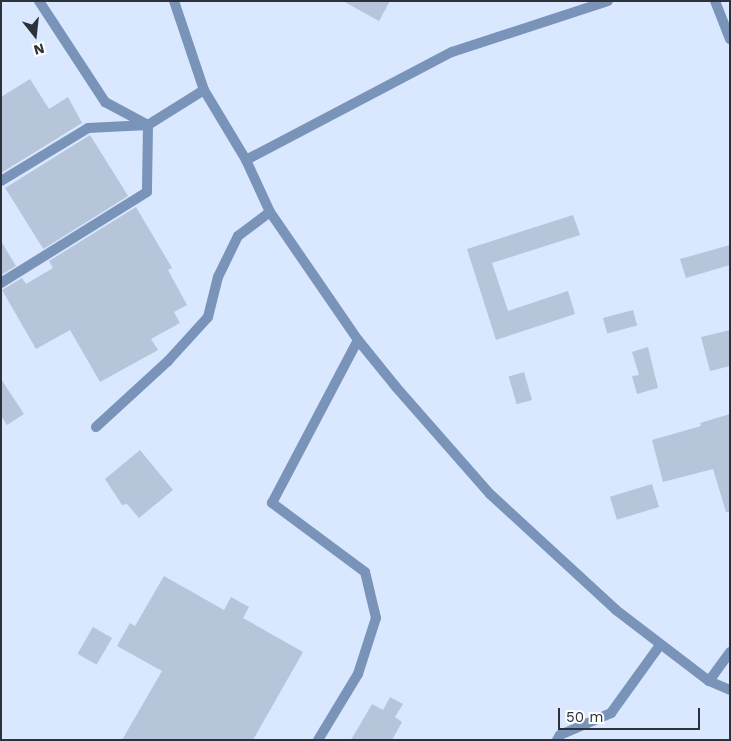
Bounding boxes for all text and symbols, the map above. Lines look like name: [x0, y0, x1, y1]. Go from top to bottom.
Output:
north arrow: [10, 10, 60, 60]
text: N: [32, 40, 46, 59]
scale bar: [561, 698, 704, 730]
text: 50 m: [566, 708, 603, 726]

